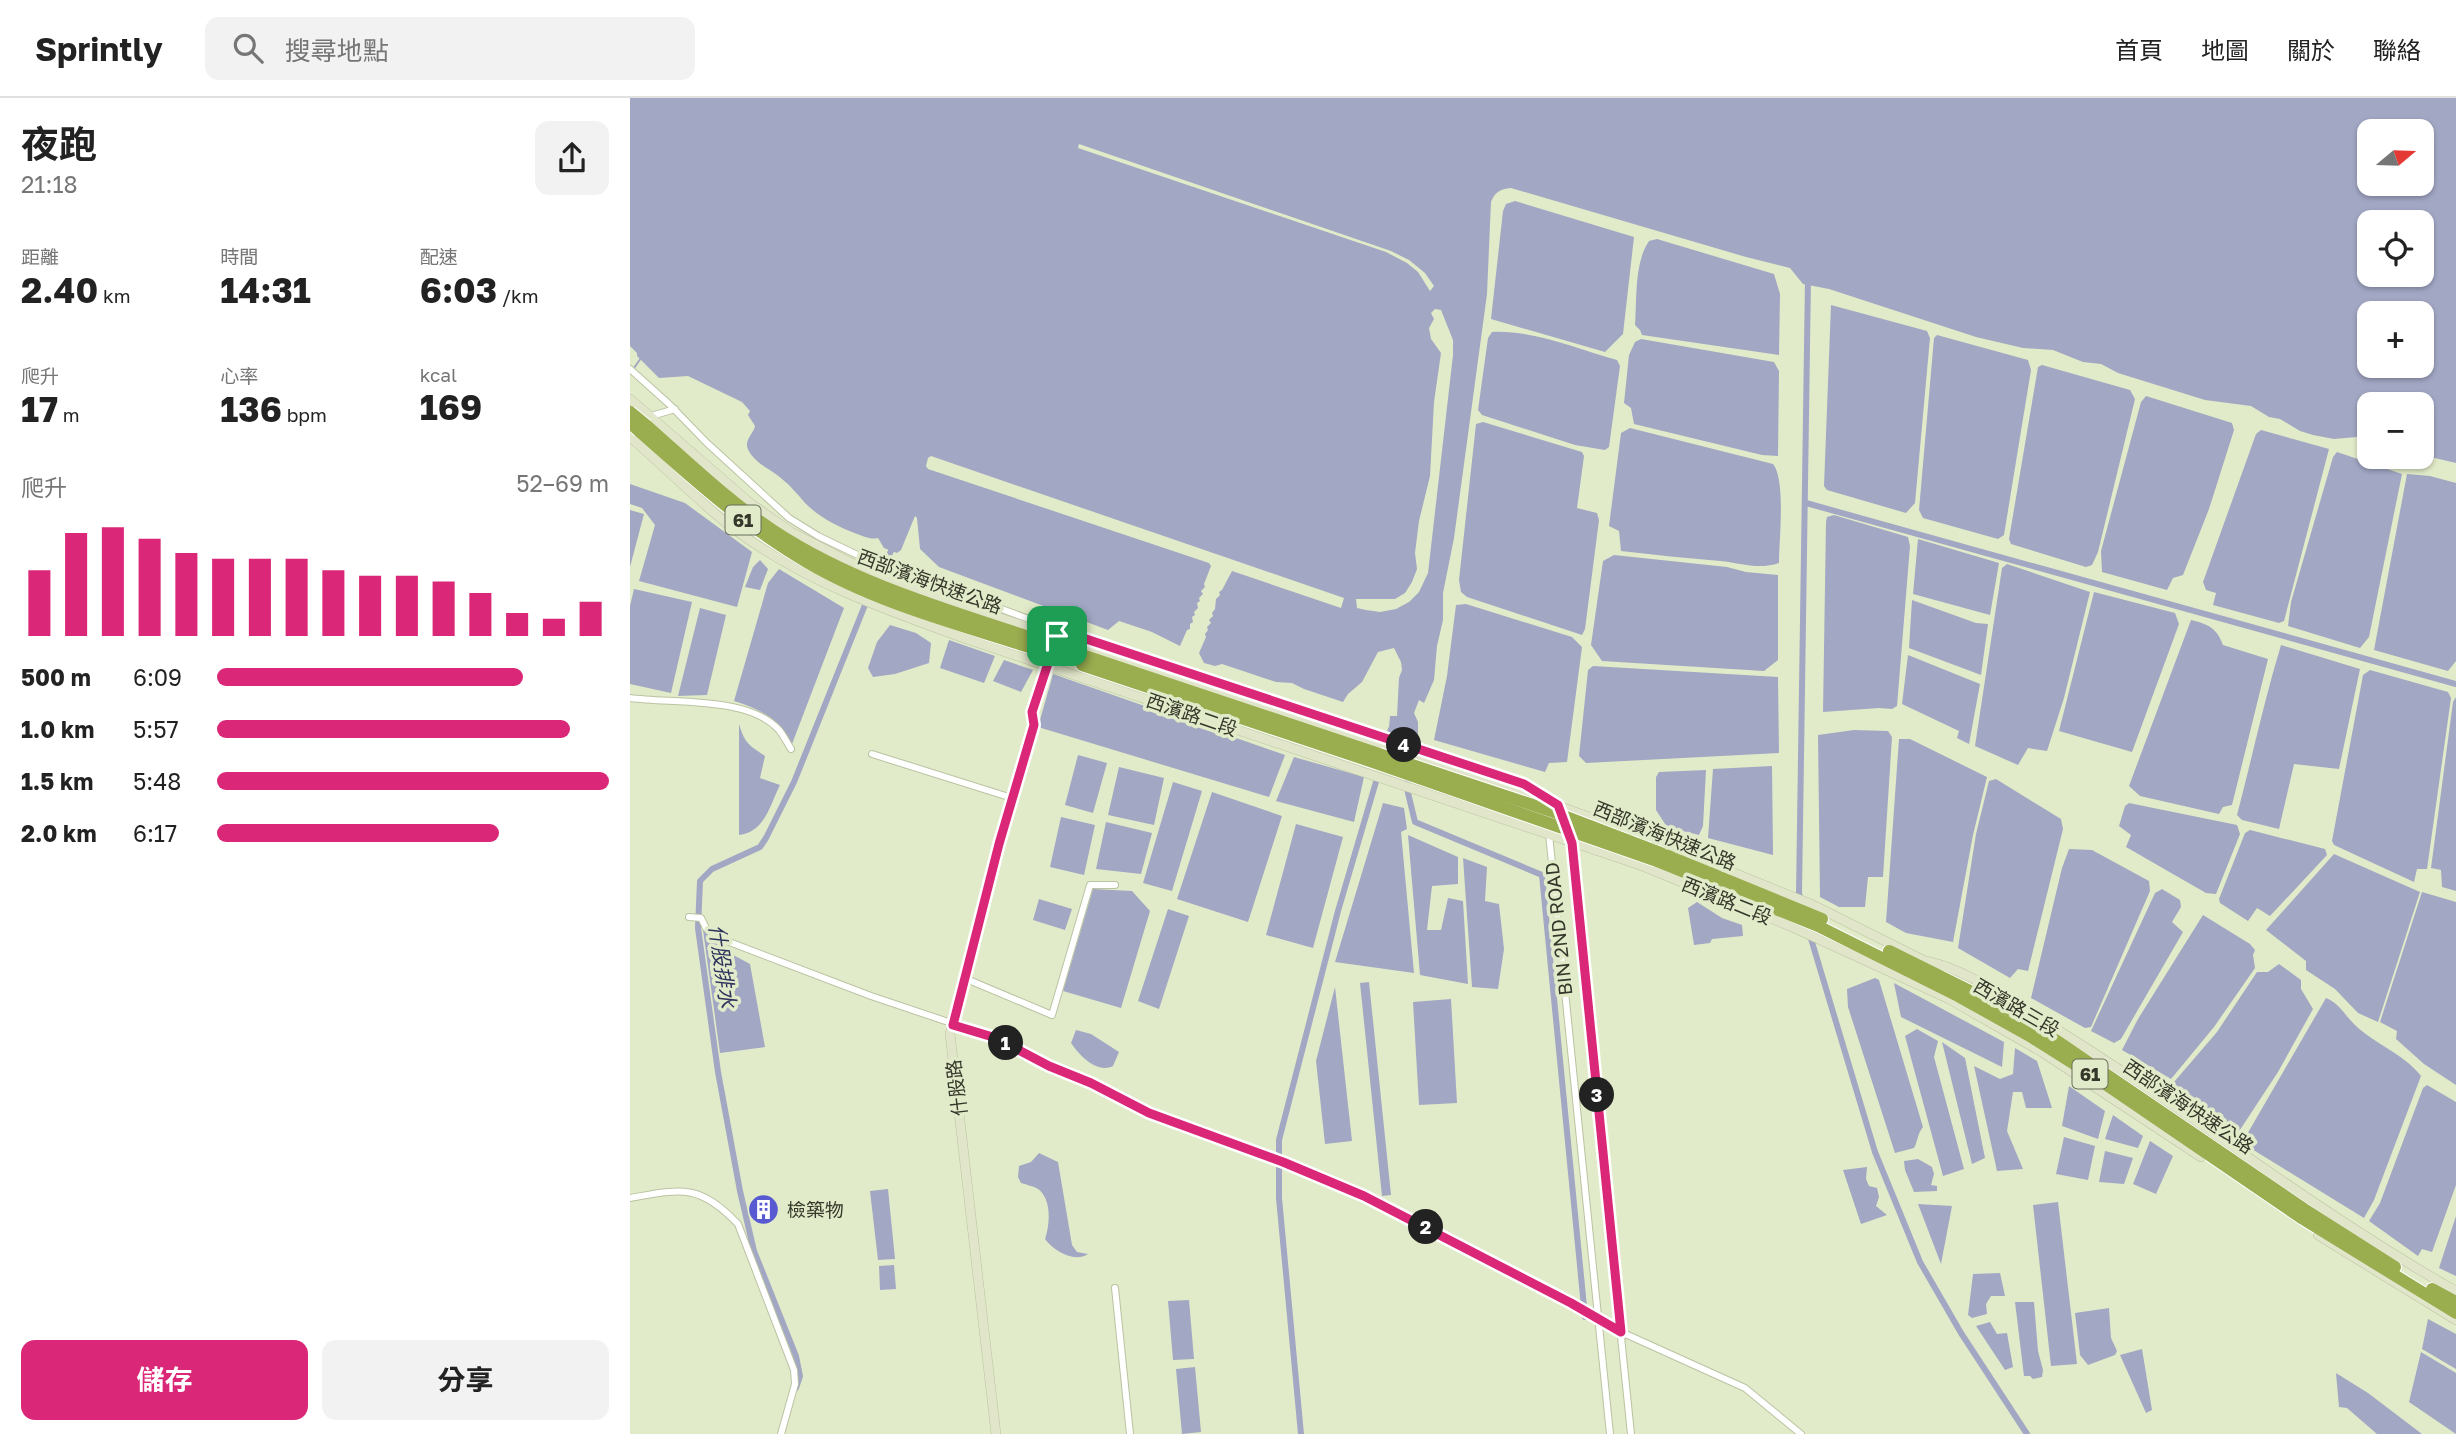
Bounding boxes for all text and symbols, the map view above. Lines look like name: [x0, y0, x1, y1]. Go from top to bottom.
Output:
search box: [205, 17, 695, 80]
text: Sprintly: [35, 29, 163, 68]
icon: search: [229, 29, 267, 67]
text: 搜尋地點: [285, 35, 389, 66]
text: 首頁: [2115, 35, 2163, 64]
text: 地圖: [2201, 35, 2249, 64]
text: 關於: [2287, 35, 2335, 64]
text: 聯絡: [2373, 35, 2421, 64]
north arrow: [2357, 119, 2434, 196]
map controls: [2357, 119, 2434, 469]
text: 夜跑: [21, 121, 97, 166]
button: share: [535, 121, 609, 195]
text: 21:18: [21, 170, 78, 198]
button: locate: [2357, 210, 2434, 287]
text: 距離: [21, 245, 59, 268]
text: 時間: [220, 245, 258, 268]
text: 配速: [420, 245, 458, 268]
text: 2.40: [21, 269, 98, 311]
text: 14:31: [220, 269, 311, 311]
text: 6:03: [420, 269, 497, 311]
text: km: [98, 284, 131, 307]
text: /km: [497, 284, 539, 307]
button: +: [2357, 301, 2434, 378]
text: kcal: [420, 363, 457, 386]
text: 爬升: [21, 364, 59, 387]
text: 心率: [220, 364, 258, 387]
text: 169: [420, 386, 482, 428]
text: 17: [21, 388, 58, 430]
text: 136: [220, 388, 282, 430]
button: −: [2357, 392, 2434, 469]
text: m: [58, 403, 80, 426]
text: bpm: [282, 403, 327, 426]
text: 52–69 m: [516, 469, 609, 497]
text: 爬升: [21, 473, 67, 501]
road number: 61: [726, 506, 760, 534]
street label: 西部濱海快速公路: [855, 544, 1005, 618]
pin: [1027, 606, 1087, 666]
icon: arrive: [1038, 617, 1076, 655]
text: 500 m: [21, 663, 91, 691]
text: 6:09: [133, 663, 182, 691]
street label: 西濱路二段: [1143, 688, 1241, 740]
text: 1.0 km: [21, 715, 94, 743]
text: 5:57: [133, 715, 179, 743]
pin: 4: [1386, 728, 1422, 762]
text: 4: [1398, 733, 1409, 756]
text: 1.5 km: [21, 767, 93, 795]
text: 5:48: [133, 767, 181, 795]
street label: 西部濱海快速公路: [1590, 796, 1740, 874]
text: 2.0 km: [21, 819, 97, 847]
text: 6:17: [133, 819, 177, 847]
street label: BIN 2ND ROAD: [1540, 861, 1576, 997]
street label: 西濱路二段: [1679, 872, 1775, 928]
water label: 什股排水: [704, 923, 742, 1010]
street label: 西濱路三段: [1970, 973, 2064, 1041]
pin: 1: [988, 1026, 1024, 1060]
text: 1: [1001, 1031, 1010, 1054]
street label: 西部濱海快速公路: [2120, 1054, 2258, 1158]
street label: 什股路: [941, 1058, 971, 1118]
road number: 61: [2072, 1059, 2108, 1088]
pin: 3: [1580, 1077, 1614, 1112]
text: 3: [1591, 1083, 1602, 1106]
building icon: 檢築物: [747, 1192, 781, 1226]
place label: 檢築物: [787, 1198, 844, 1221]
pin: 2: [1408, 1210, 1444, 1244]
text: 2: [1420, 1215, 1431, 1238]
button: 儲存: [21, 1340, 308, 1420]
button: 分享: [322, 1340, 609, 1420]

